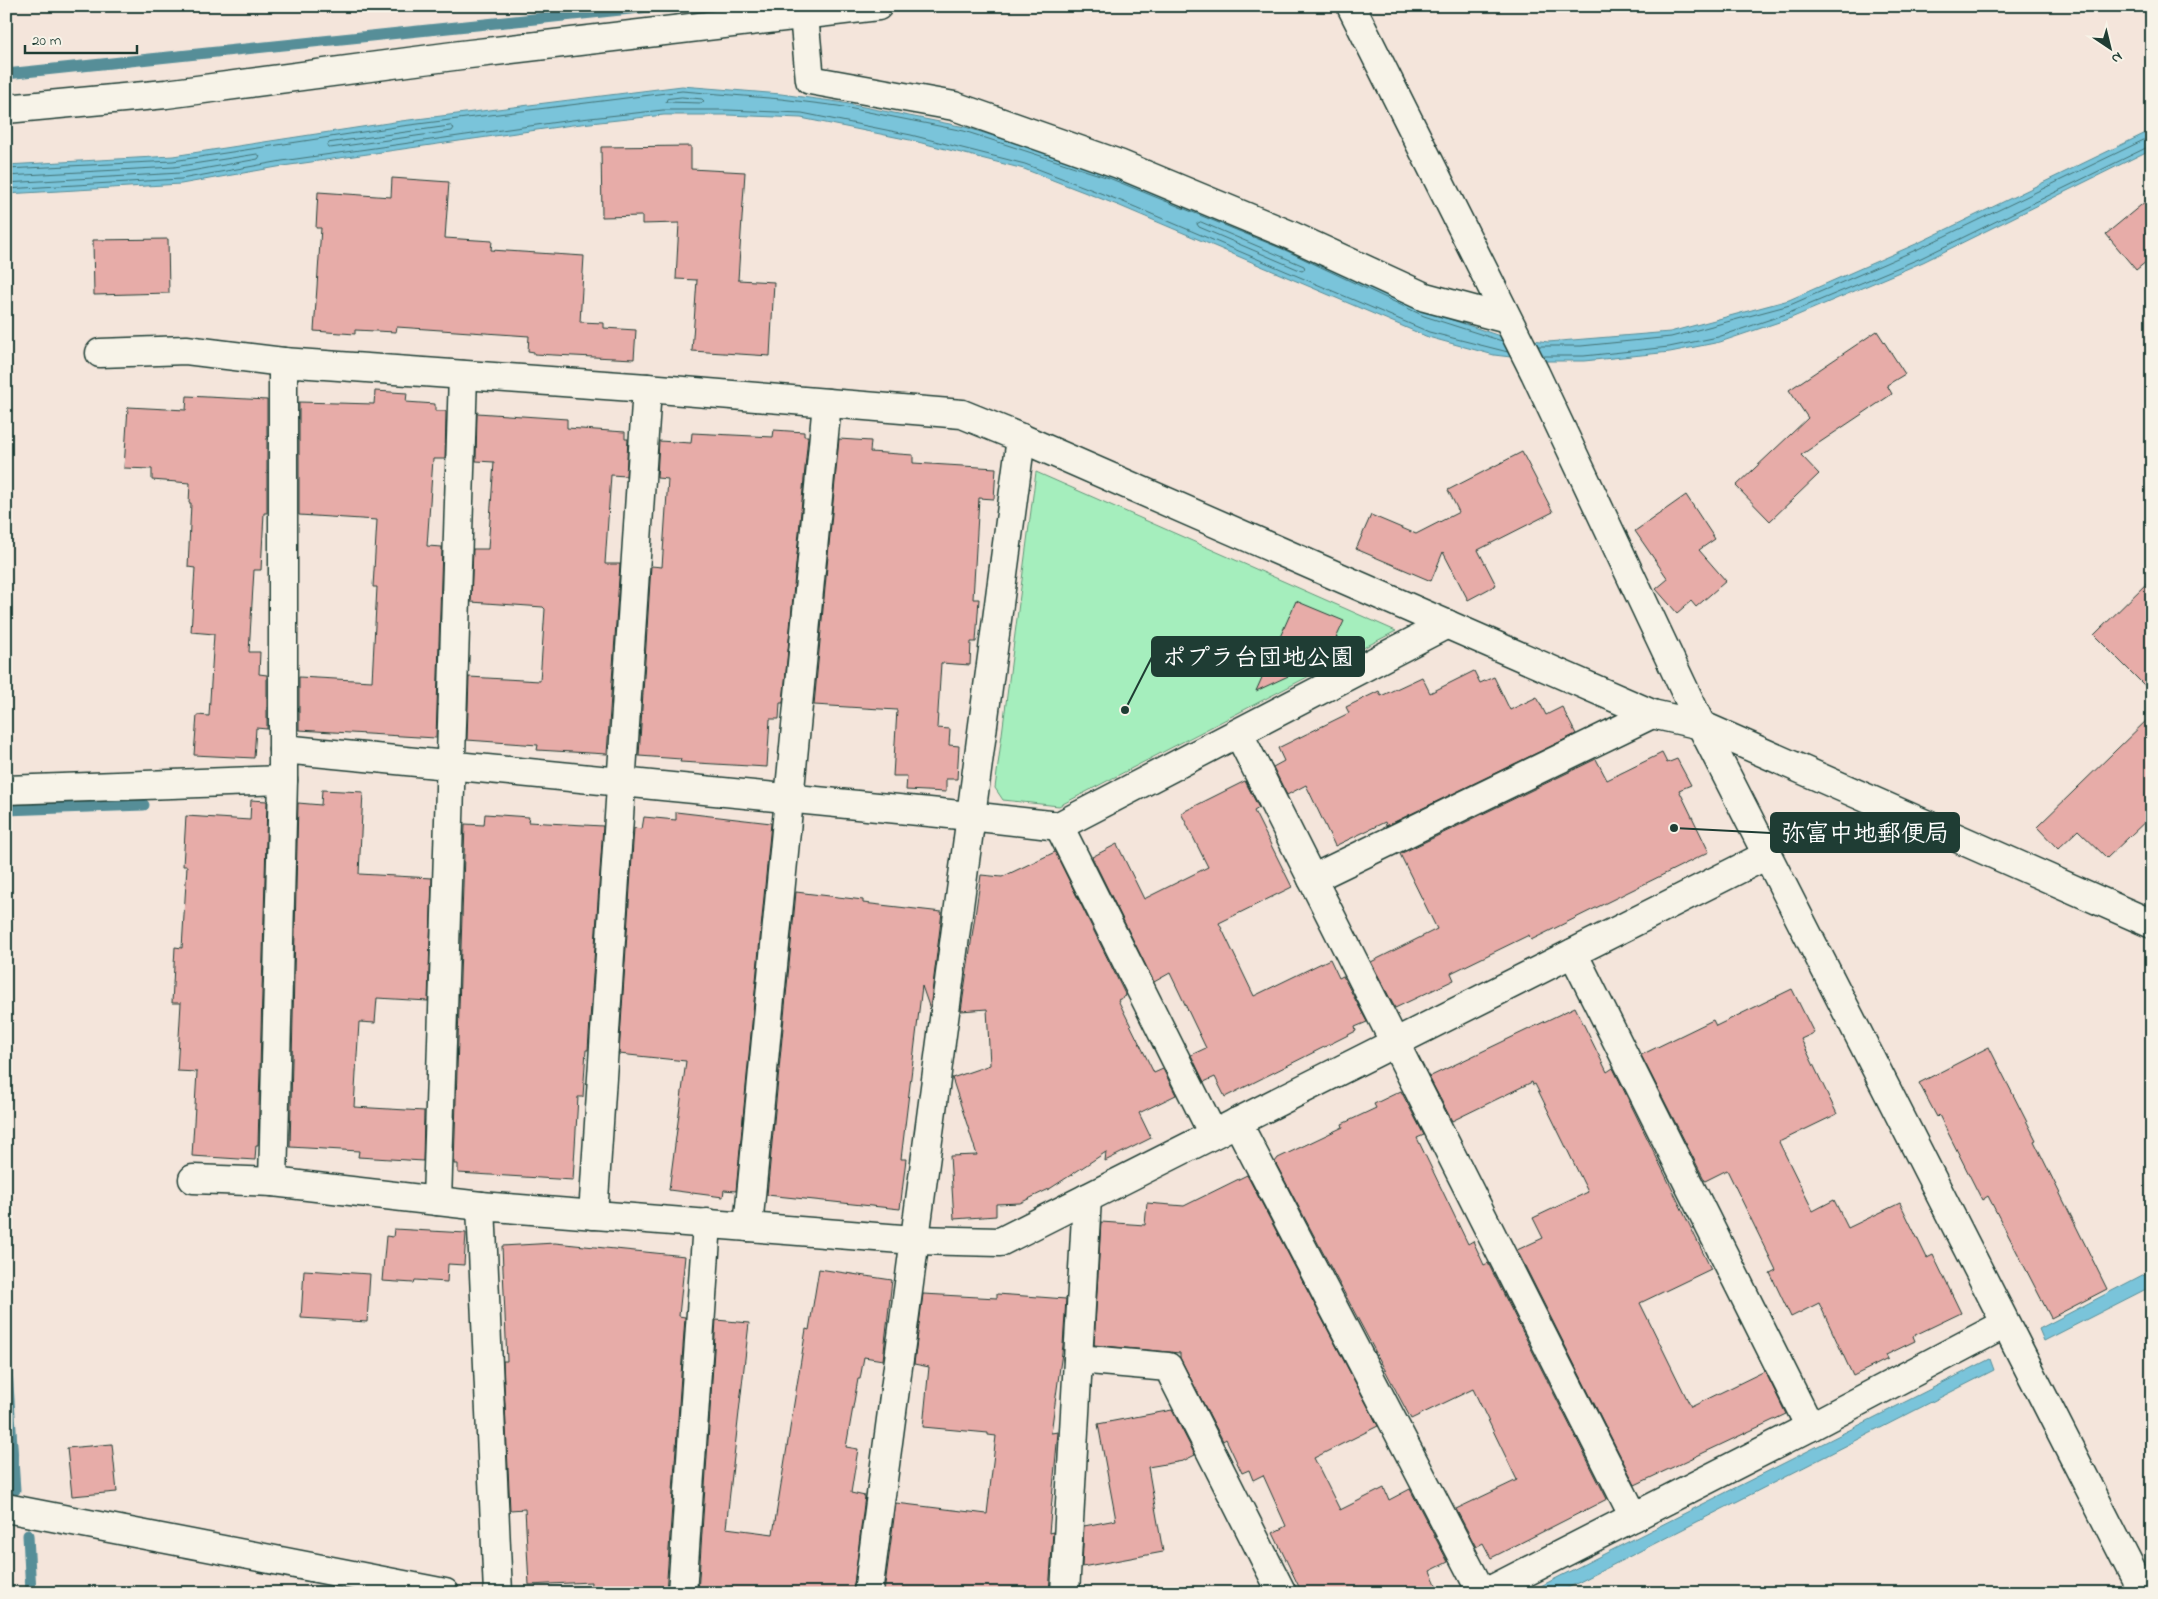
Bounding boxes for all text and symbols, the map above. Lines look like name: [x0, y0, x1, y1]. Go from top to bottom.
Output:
scale bar: [25, 22, 138, 54]
north arrow: [2086, 22, 2136, 72]
text: 20 m: [32, 30, 62, 52]
text: N: [2107, 46, 2126, 69]
callout: ポプラ台団地公園: [1152, 637, 1364, 676]
text: ポプラ台団地公園: [1162, 642, 1354, 677]
callout: 弥富中地郵便局: [1771, 813, 1959, 852]
text: 弥富中地郵便局: [1781, 818, 1949, 853]

